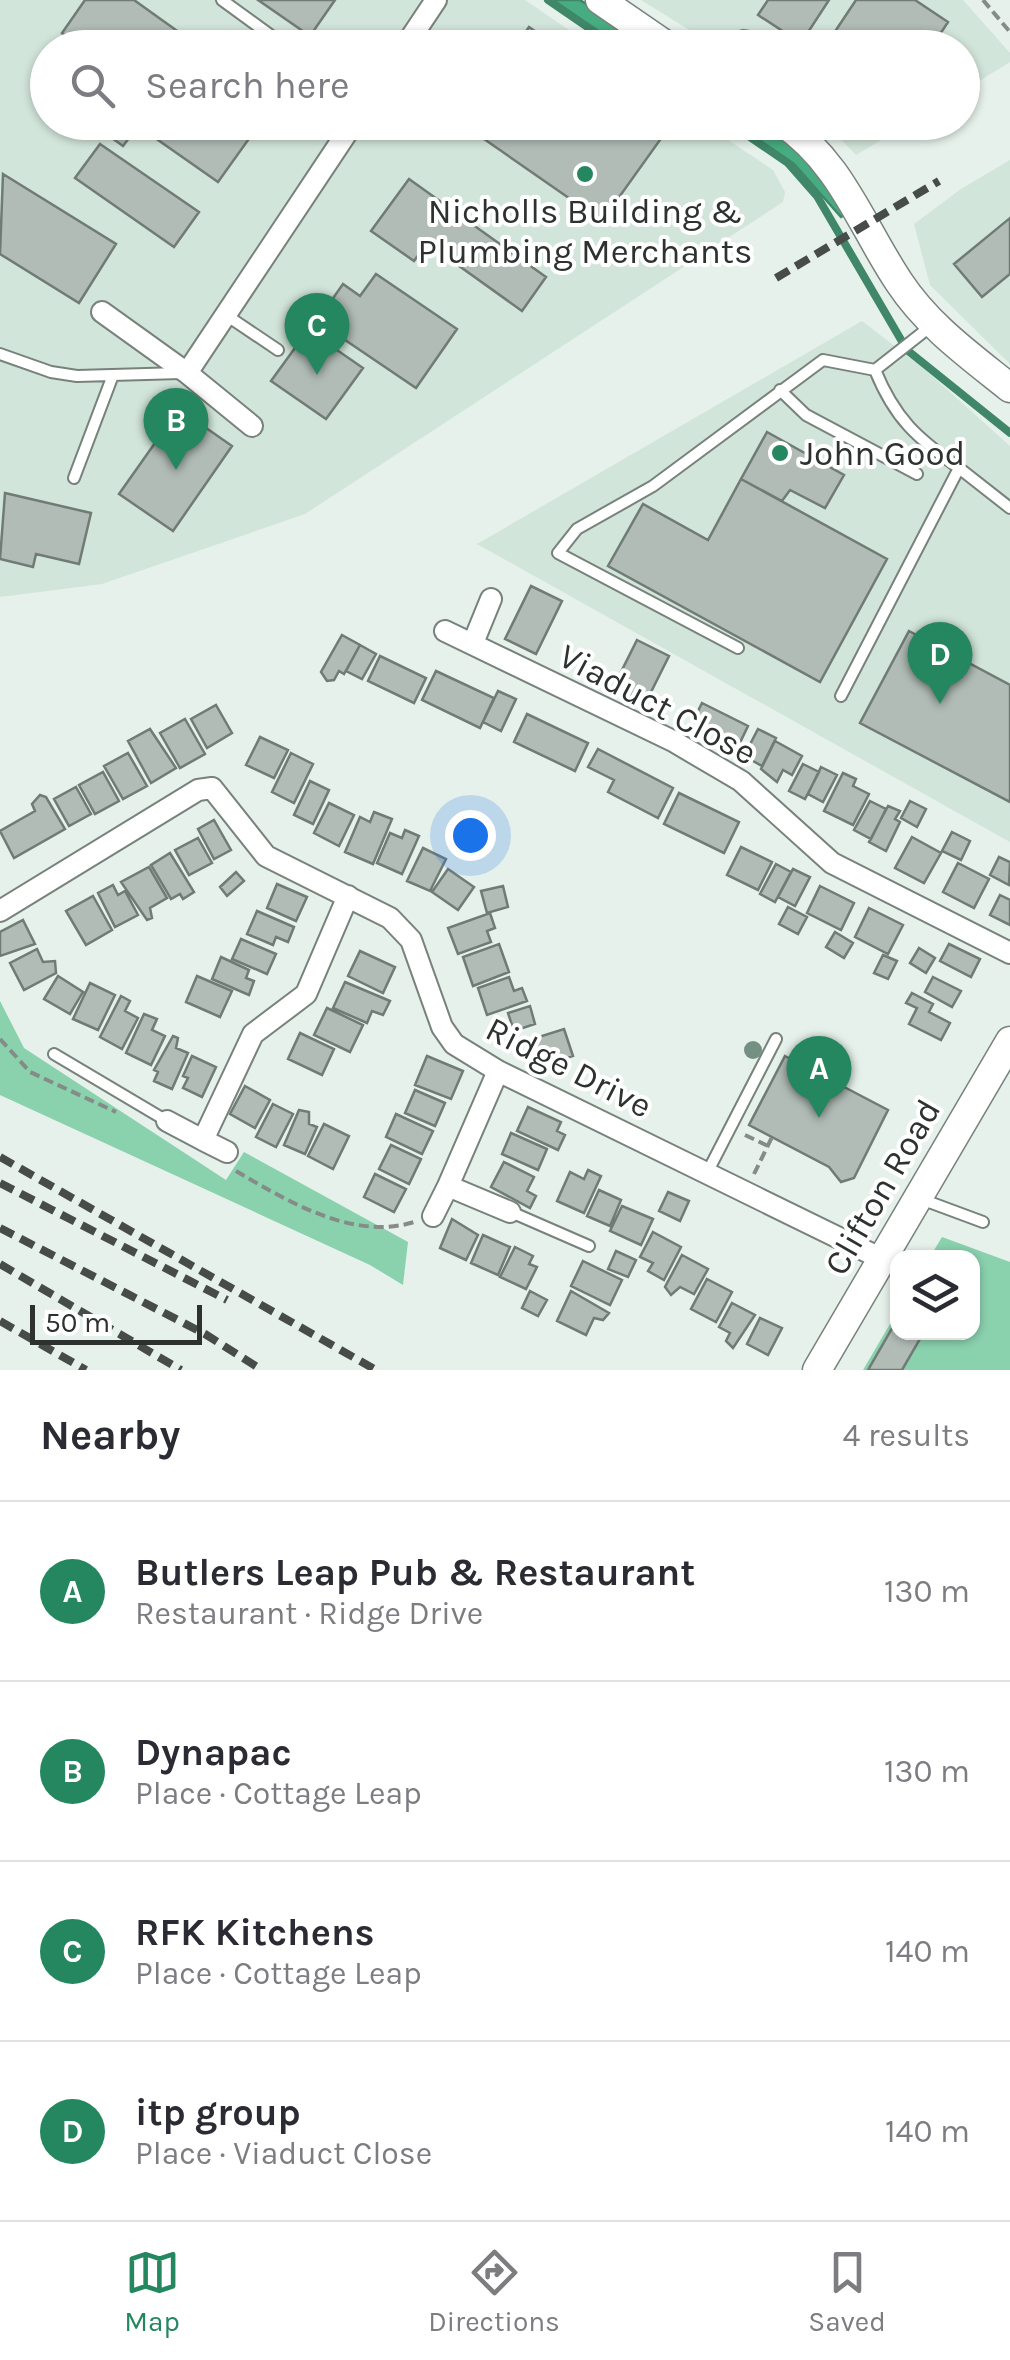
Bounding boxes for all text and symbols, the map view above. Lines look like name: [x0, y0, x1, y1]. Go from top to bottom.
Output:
search box: [30, 30, 980, 140]
icon: search: [65, 58, 120, 113]
text: Search here: [145, 63, 349, 108]
marker: Nicholls Building & Plumbing Merchants: [574, 163, 596, 185]
place label: Nicholls Building & Plumbing Merchants: [418, 191, 752, 272]
pin: C: [284, 292, 350, 375]
pin: B: [144, 388, 208, 470]
place label: John Good: [800, 433, 965, 474]
marker: John Good: [769, 442, 791, 464]
pin: D: [908, 622, 972, 704]
street label: Viaduct Close: [552, 635, 763, 774]
your location: [445, 810, 496, 861]
street label: Ridge Drive: [479, 1008, 658, 1127]
pin: A: [786, 1036, 852, 1118]
street label: Clifton Road: [816, 1092, 949, 1282]
map controls: [890, 1250, 980, 1340]
button: layers: [890, 1250, 980, 1340]
scale bar: [30, 1300, 202, 1344]
text: 50 m: [45, 1306, 110, 1339]
text: Nearby: [40, 1410, 180, 1460]
text: 4 results: [843, 1417, 970, 1454]
text: Butlers Leap Pub & Restaurant: [135, 1550, 695, 1595]
text: A: [62, 1573, 83, 1610]
text: 130 m: [884, 1573, 970, 1610]
text: Restaurant · Ridge Drive: [135, 1595, 483, 1632]
text: Dynapac: [135, 1730, 292, 1775]
text: B: [62, 1753, 83, 1790]
text: 130 m: [884, 1753, 970, 1790]
text: Place · Cottage Leap: [135, 1775, 422, 1812]
text: RFK Kitchens: [135, 1910, 375, 1955]
text: C: [62, 1933, 83, 1970]
text: 140 m: [885, 1933, 970, 1970]
text: Place · Cottage Leap: [135, 1955, 422, 1992]
text: itp group: [135, 2090, 301, 2135]
text: D: [62, 2113, 83, 2150]
text: 140 m: [885, 2113, 970, 2150]
text: Place · Viaduct Close: [135, 2135, 432, 2172]
tab: Map: [124, 2245, 180, 2338]
tab: Directions: [428, 2245, 560, 2338]
tab: Saved: [808, 2245, 886, 2338]

